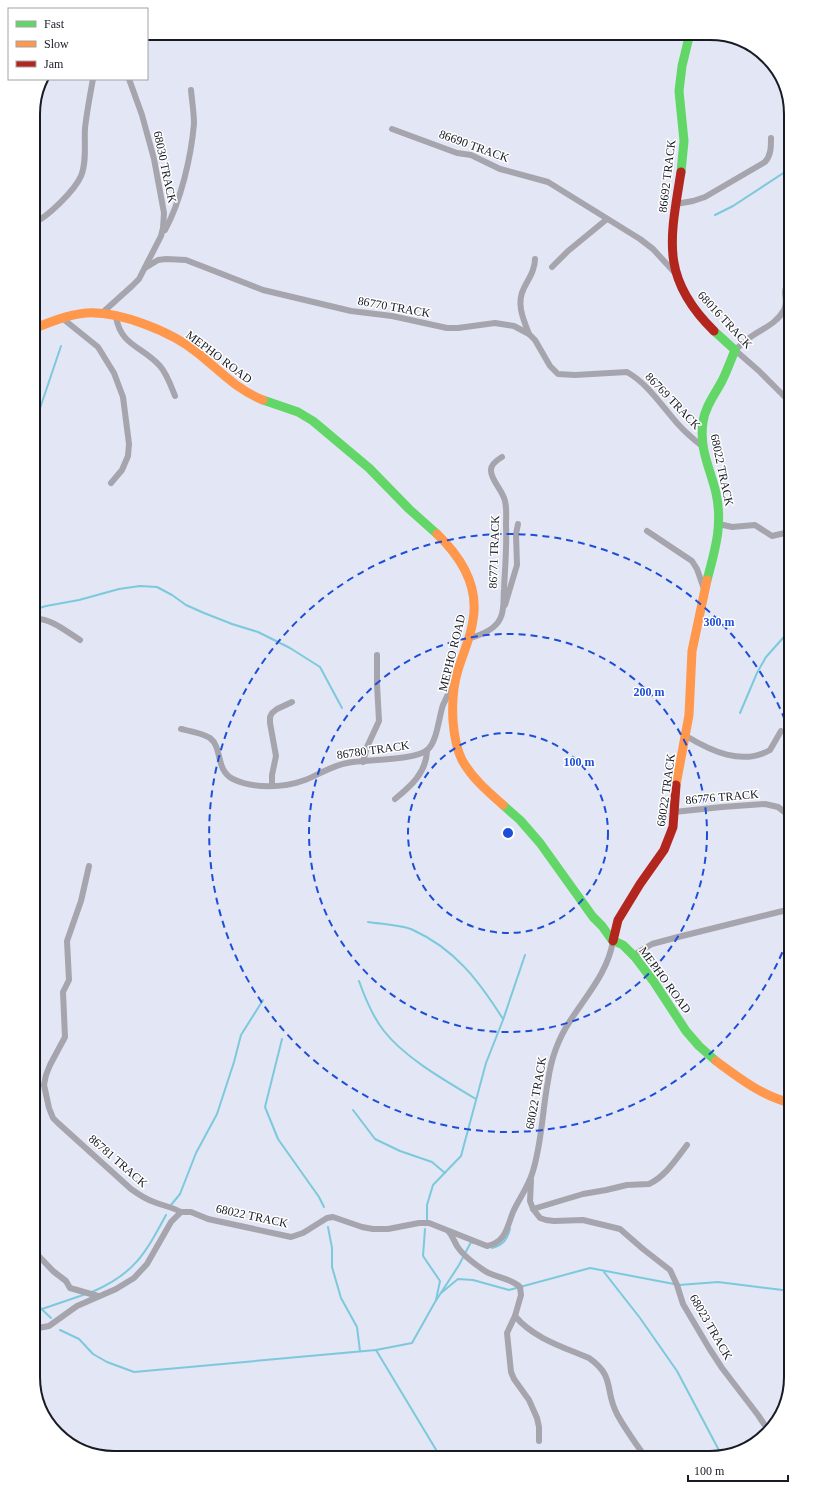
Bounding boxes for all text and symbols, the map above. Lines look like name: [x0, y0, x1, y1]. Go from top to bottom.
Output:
legend: [8, 8, 148, 80]
text: Fast: [44, 17, 65, 31]
text: Slow: [44, 37, 69, 51]
text: Jam: [44, 57, 64, 71]
street label: 86690 TRACK: [437, 127, 511, 165]
street label: 68030 TRACK: [151, 130, 180, 205]
street label: 86692 TRACK: [656, 138, 678, 213]
street label: 68016 TRACK: [695, 288, 755, 352]
street label: 86770 TRACK: [357, 294, 432, 320]
street label: MEPHO ROAD: [183, 328, 255, 387]
street label: 86769 TRACK: [642, 370, 704, 433]
street label: 68022 TRACK: [708, 433, 737, 508]
street label: 86771 TRACK: [486, 515, 502, 589]
street label: MEPHO ROAD: [436, 613, 468, 693]
text: 300 m: [704, 615, 735, 629]
text: 200 m: [634, 685, 665, 699]
street label: 86780 TRACK: [336, 738, 411, 762]
street label: 68022 TRACK: [654, 752, 678, 827]
text: 100 m: [564, 755, 595, 769]
street label: 86776 TRACK: [685, 787, 760, 807]
centre of rings: [501, 826, 515, 840]
street label: MEPHO ROAD: [636, 944, 694, 1016]
street label: 68022 TRACK: [523, 1055, 549, 1130]
street label: 86781 TRACK: [86, 1132, 151, 1191]
street label: 68022 TRACK: [215, 1202, 290, 1231]
street label: 68023 TRACK: [687, 1292, 736, 1363]
scale bar: [688, 1457, 788, 1483]
text: 100 m: [694, 1464, 725, 1478]

